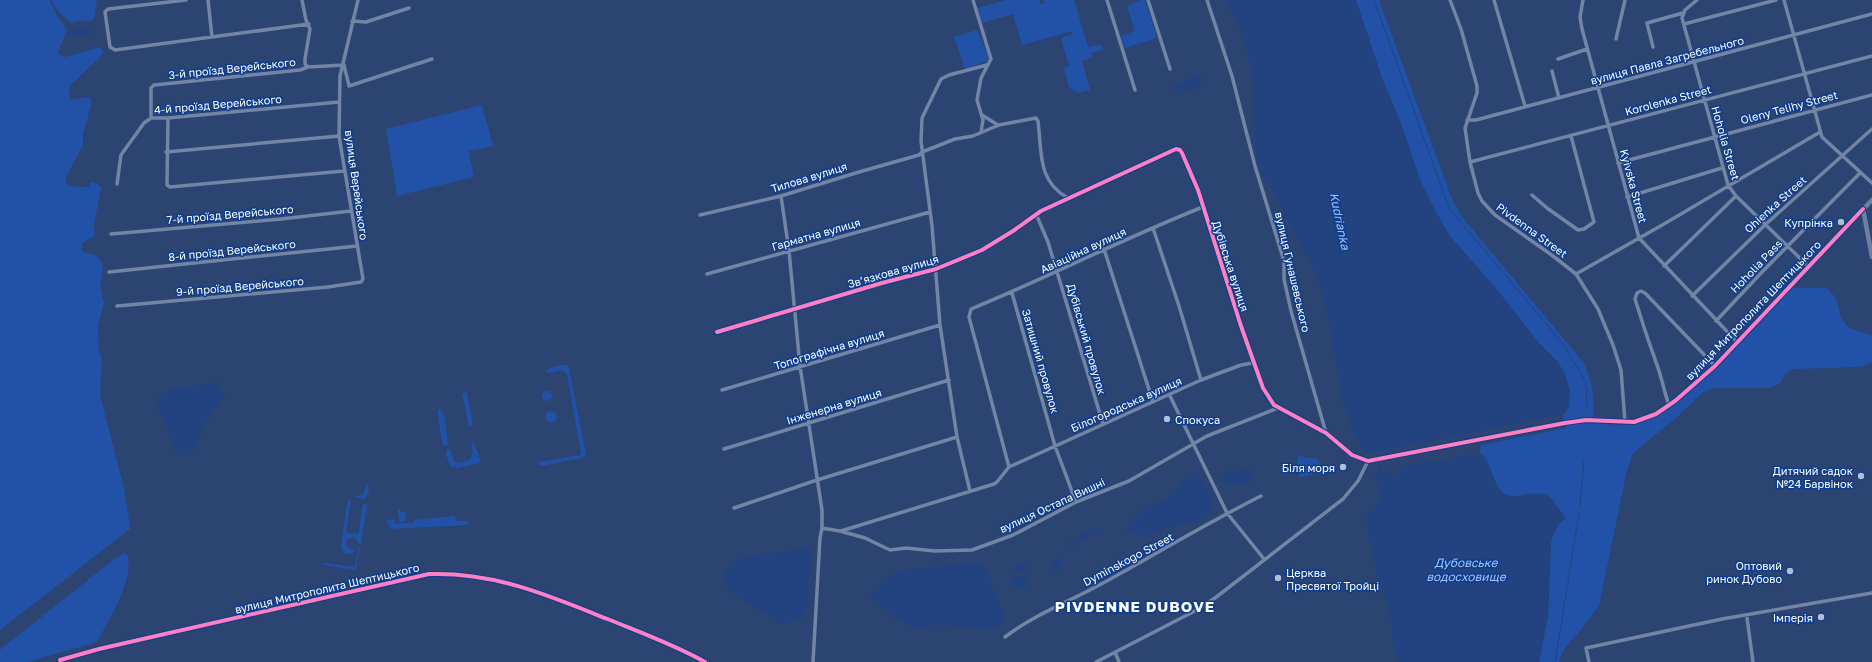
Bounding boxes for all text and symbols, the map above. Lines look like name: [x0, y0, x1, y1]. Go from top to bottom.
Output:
street label: вулиця Павла Загребельного: [1589, 33, 1746, 87]
street label: 3-й проїзд Верейського: [168, 55, 297, 81]
street label: Korolenka Street: [1623, 82, 1713, 118]
street label: Oleny Telihy Street: [1739, 88, 1839, 126]
street label: 4-й проїзд Верейського: [154, 92, 283, 116]
street label: Hoholia Street: [1709, 105, 1743, 181]
street label: вулиця Верейського: [343, 129, 371, 241]
street label: Kyivska Street: [1618, 148, 1650, 224]
street label: Тилова вулиця: [769, 159, 849, 195]
street label: Ohienka Street: [1741, 173, 1809, 235]
water label: Kudrianka: [1327, 191, 1354, 252]
street label: Pivdenna Street: [1494, 200, 1570, 260]
street label: 7-й проїзд Верейського: [166, 202, 294, 226]
street label: вулиця Гунашевського: [1273, 211, 1313, 334]
street label: Гарматна вулиця: [770, 215, 862, 253]
place label: Купрінка: [1784, 216, 1833, 229]
marker: Купрінка: [1836, 217, 1846, 227]
street label: Дубівська вулиця: [1210, 219, 1252, 313]
street label: Авіаційна вулиця: [1038, 224, 1128, 276]
street label: 8-й проїзд Верейського: [168, 237, 297, 263]
street label: вулиця Митрополита Шептицького: [1683, 237, 1824, 382]
street label: Hoholia Pass: [1727, 237, 1785, 295]
street label: Звʼязкова вулиця: [846, 252, 940, 290]
street label: 9-й проїзд Верейського: [176, 274, 305, 298]
street label: Дубівський провулок: [1065, 282, 1109, 397]
street label: Затишний провулок: [1020, 307, 1062, 415]
street label: Топографічна вулиця: [772, 326, 886, 372]
street label: Білогородська вулиця: [1069, 374, 1183, 434]
street label: Інженерна вулиця: [785, 385, 883, 427]
place label: Спокуса: [1175, 413, 1220, 426]
marker: Спокуса: [1162, 414, 1172, 424]
place label: Біля моря: [1282, 461, 1335, 474]
marker: Біля моря: [1338, 462, 1348, 472]
place label: Дитячий садок №24 Барвінок: [1773, 464, 1854, 490]
marker: Дитячий садок №24 Барвінок: [1856, 471, 1866, 481]
street label: вулиця Остапа Вишні: [997, 475, 1107, 535]
street label: Dyminskogo Street: [1081, 530, 1175, 588]
water label: Дубовське водосховище: [1426, 555, 1507, 584]
place label: Оптовий ринок Дубово: [1706, 559, 1782, 585]
street label: вулиця Митрополита Шептицького: [233, 560, 421, 616]
place label: Церква Пресвятої Тройці: [1286, 566, 1379, 592]
marker: Оптовий ринок Дубово: [1785, 566, 1795, 576]
marker: Церква Пресвятої Тройці: [1273, 573, 1283, 583]
district label: PIVDENNE DUBOVE: [1055, 597, 1215, 615]
place label: Імперія: [1773, 611, 1813, 624]
marker: Імперія: [1816, 612, 1826, 622]

